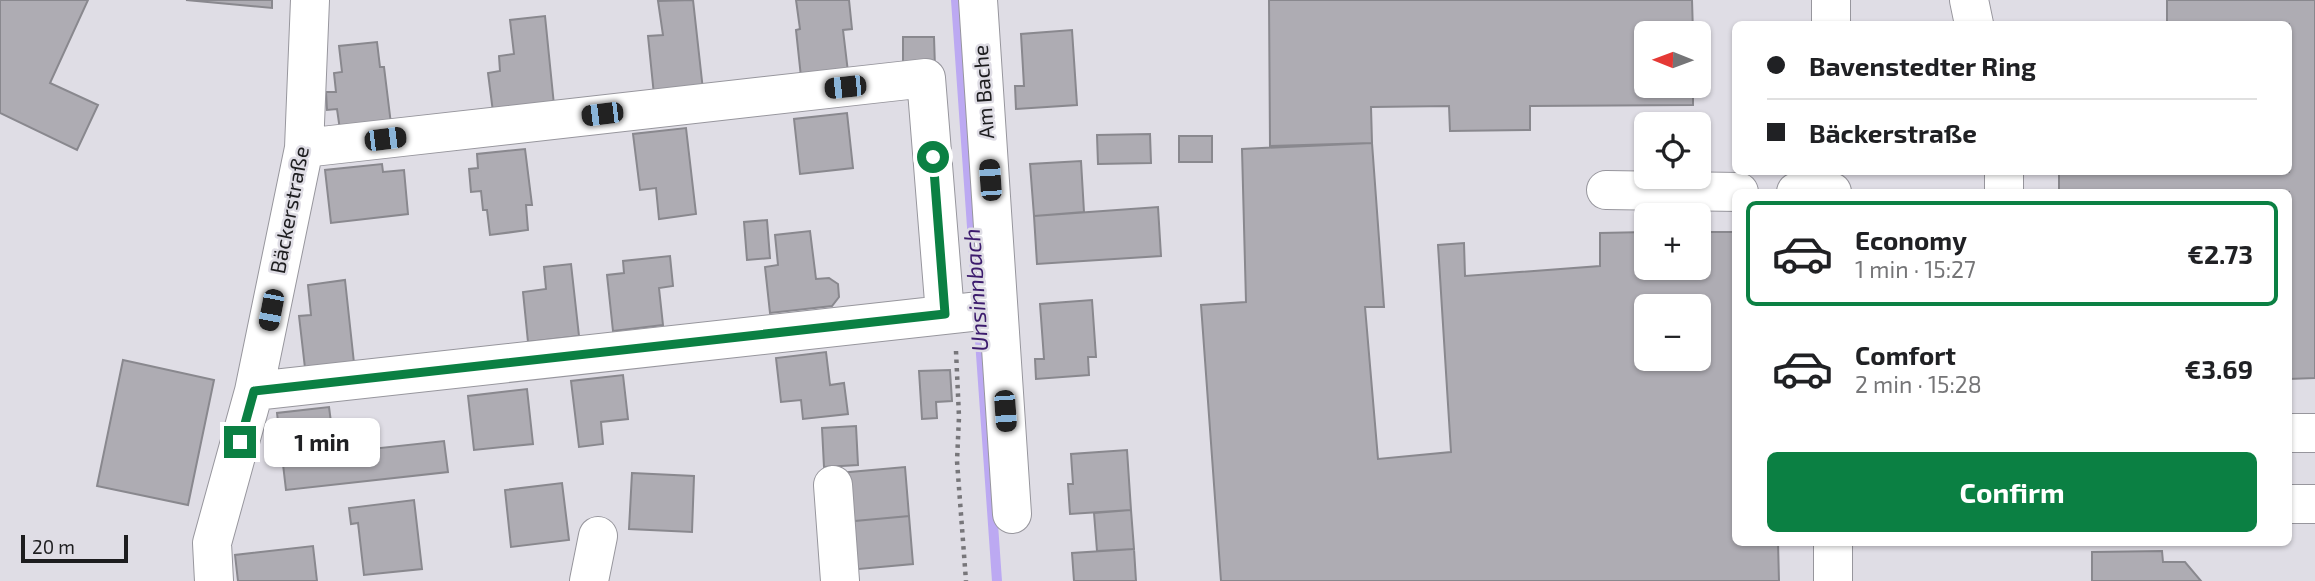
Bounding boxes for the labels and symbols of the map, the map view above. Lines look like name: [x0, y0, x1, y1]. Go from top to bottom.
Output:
north arrow: [1634, 21, 1712, 98]
street label: Am Bache: [967, 44, 998, 140]
car: [824, 74, 867, 100]
car: [580, 101, 625, 127]
car: [363, 126, 408, 152]
route start: [917, 141, 949, 173]
street label: Bäckerstraße: [264, 144, 313, 275]
car: [979, 158, 1002, 202]
water label: Unsinnbach: [957, 228, 993, 353]
car: [257, 287, 286, 333]
car: [994, 389, 1017, 433]
callout: 1 min: [264, 418, 380, 466]
route end: [224, 426, 256, 458]
scale bar: [21, 532, 128, 564]

